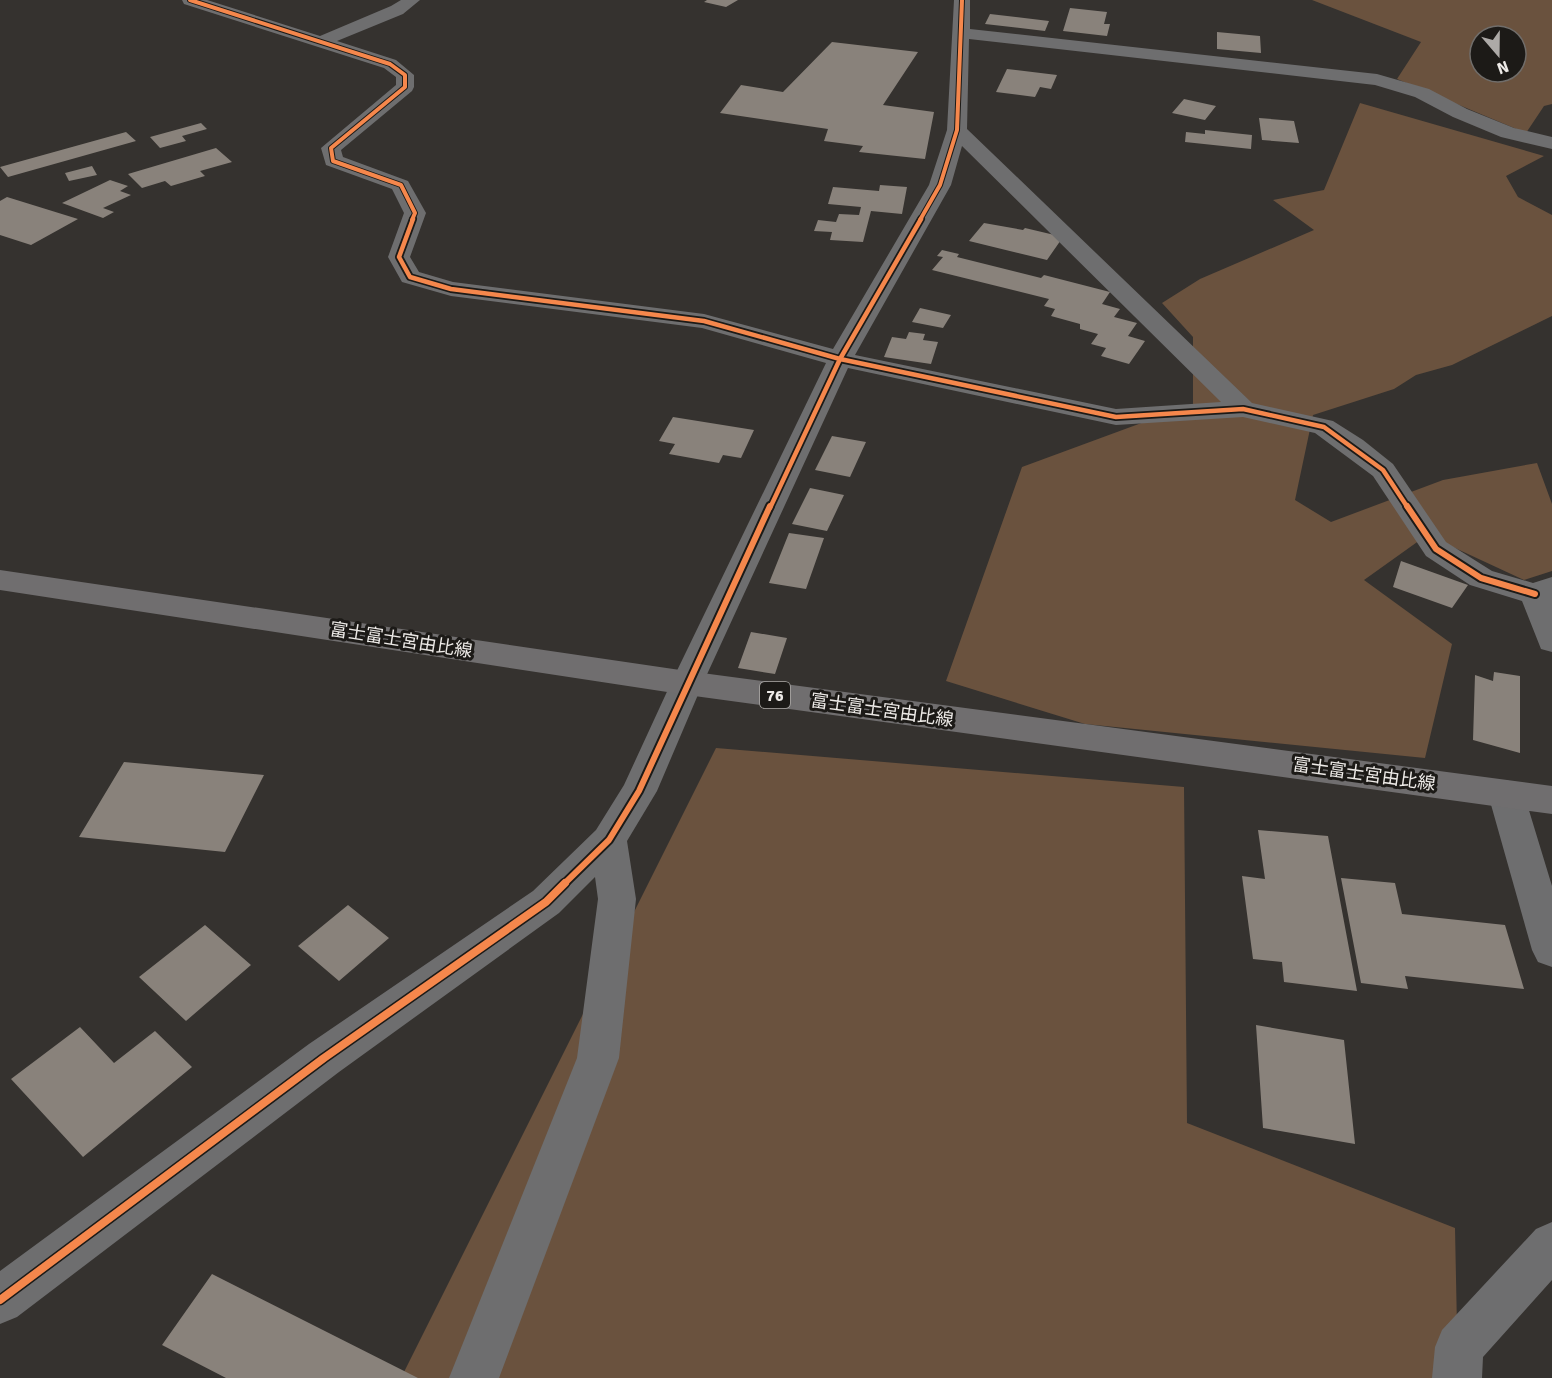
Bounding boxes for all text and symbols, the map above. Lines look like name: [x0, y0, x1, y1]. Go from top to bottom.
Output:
north arrow: [1468, 24, 1528, 84]
text: N: [1494, 56, 1511, 78]
street label: 富士富士宮由比線: [328, 618, 474, 662]
road number: 76: [760, 682, 790, 708]
street label: 富士富士宮由比線: [809, 689, 955, 731]
street label: 富士富士宮由比線: [1291, 753, 1437, 795]

